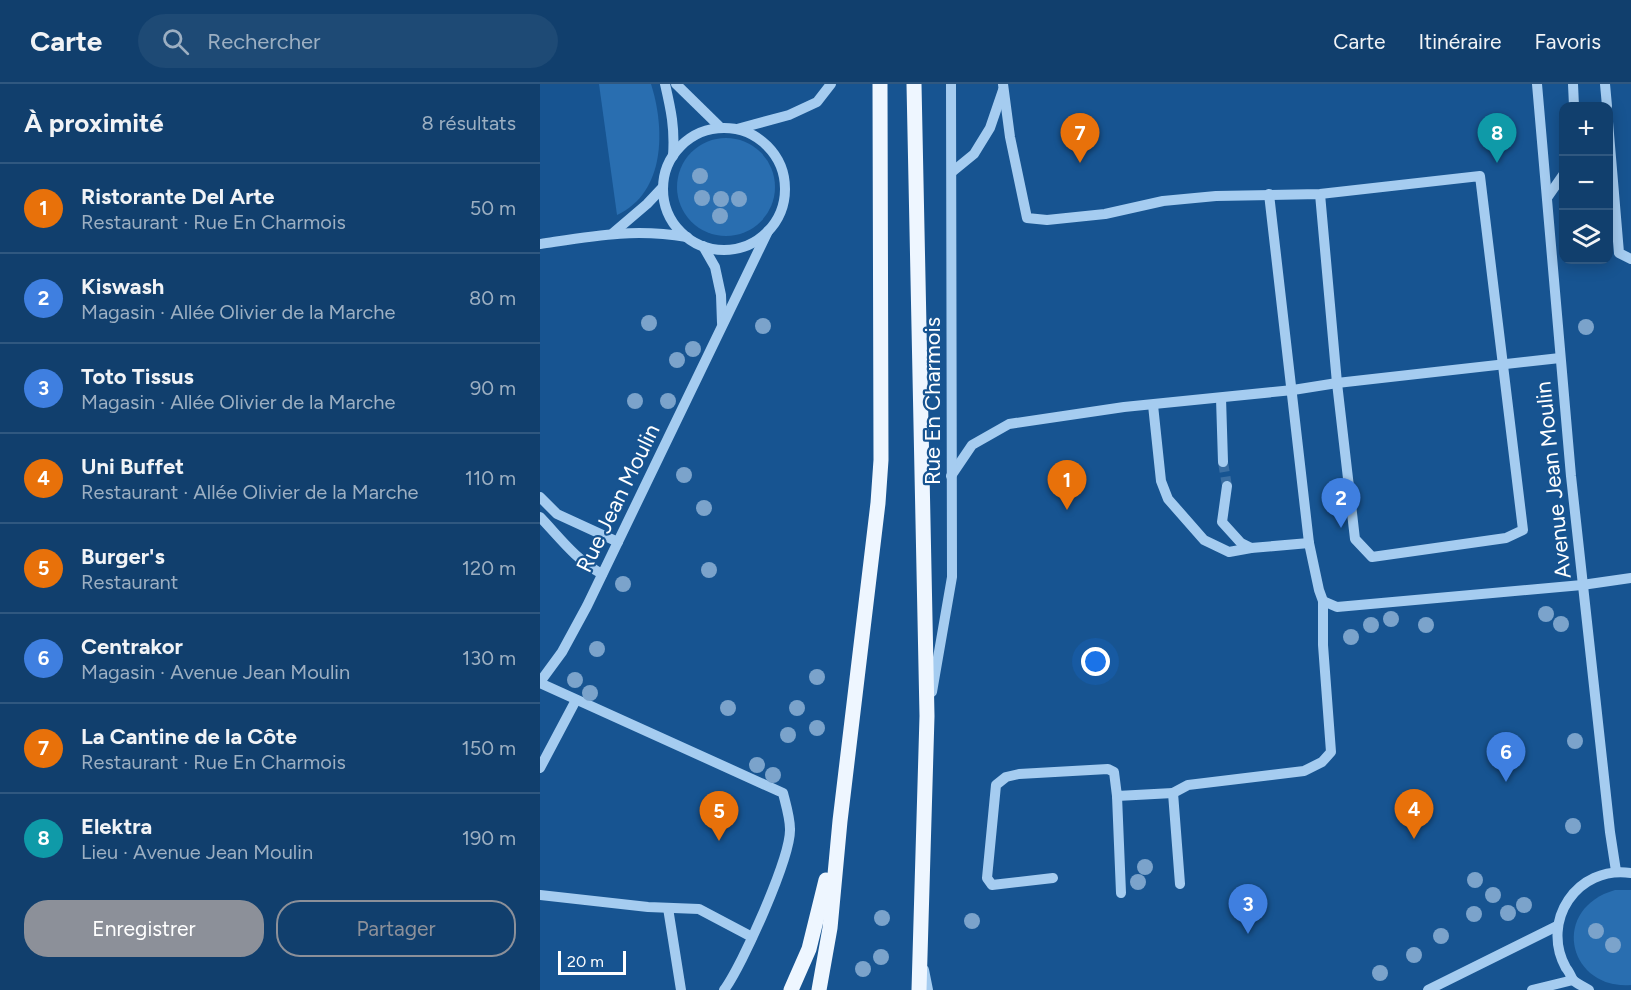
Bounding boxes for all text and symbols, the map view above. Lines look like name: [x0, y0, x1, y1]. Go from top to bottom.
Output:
search box: [138, 14, 558, 68]
text: Carte: [30, 24, 102, 58]
icon: search: [159, 25, 192, 58]
text: Rechercher: [207, 28, 320, 55]
text: Carte: [1333, 29, 1386, 54]
text: Itinéraire: [1419, 29, 1502, 54]
text: Favoris: [1535, 29, 1601, 54]
map controls: [1559, 102, 1613, 264]
button: +: [1559, 102, 1613, 156]
text: À proximité: [24, 107, 164, 139]
text: 8 résultats: [422, 111, 516, 135]
pin: 7: [1060, 113, 1100, 163]
pin: 8: [1478, 113, 1516, 163]
button: −: [1559, 156, 1613, 210]
text: Ristorante Del Arte: [81, 183, 274, 210]
text: 1: [39, 196, 48, 220]
text: 50 m: [470, 196, 516, 220]
text: Restaurant · Rue En Charmois: [81, 210, 346, 234]
button: layers: [1559, 210, 1613, 264]
text: Kiswash: [81, 273, 164, 300]
text: 2: [38, 286, 49, 310]
text: 80 m: [469, 286, 516, 310]
text: Magasin · Allée Olivier de la Marche: [81, 300, 395, 324]
street label: Rue En Charmois: [919, 317, 946, 485]
text: Toto Tissus: [81, 363, 194, 390]
text: 3: [38, 376, 49, 400]
text: 90 m: [470, 376, 516, 400]
street label: Avenue Jean Moulin: [1529, 380, 1577, 580]
text: Magasin · Allée Olivier de la Marche: [81, 390, 395, 414]
street label: Rue Jean Moulin: [570, 419, 666, 577]
text: Uni Buffet: [81, 453, 184, 480]
pin: 1: [1048, 460, 1086, 510]
text: 4: [37, 466, 50, 490]
text: 110 m: [465, 466, 516, 490]
pin: 2: [1322, 478, 1360, 528]
text: Restaurant · Allée Olivier de la Marche: [81, 480, 419, 504]
text: Burger's: [81, 543, 165, 570]
text: 5: [38, 556, 49, 580]
text: 120 m: [462, 556, 516, 580]
text: Restaurant: [81, 570, 178, 594]
text: Centrakor: [81, 633, 183, 660]
text: 6: [38, 646, 49, 670]
text: 130 m: [462, 646, 516, 670]
your location: [1081, 647, 1110, 676]
text: Magasin · Avenue Jean Moulin: [81, 660, 350, 684]
text: La Cantine de la Côte: [81, 723, 297, 750]
pin: 6: [1486, 732, 1526, 782]
text: 7: [38, 736, 49, 760]
text: 150 m: [461, 736, 516, 760]
text: Restaurant · Rue En Charmois: [81, 750, 346, 774]
pin: 4: [1394, 790, 1434, 839]
pin: 5: [700, 792, 738, 841]
text: Elektra: [81, 813, 152, 840]
text: 8: [37, 826, 50, 850]
text: 190 m: [462, 826, 516, 850]
text: Lieu · Avenue Jean Moulin: [81, 840, 313, 864]
pin: 3: [1228, 884, 1268, 934]
button: Enregistrer: [24, 900, 264, 957]
button: Partager: [276, 900, 516, 957]
scale bar: [558, 948, 626, 976]
text: 20 m: [567, 952, 604, 971]

